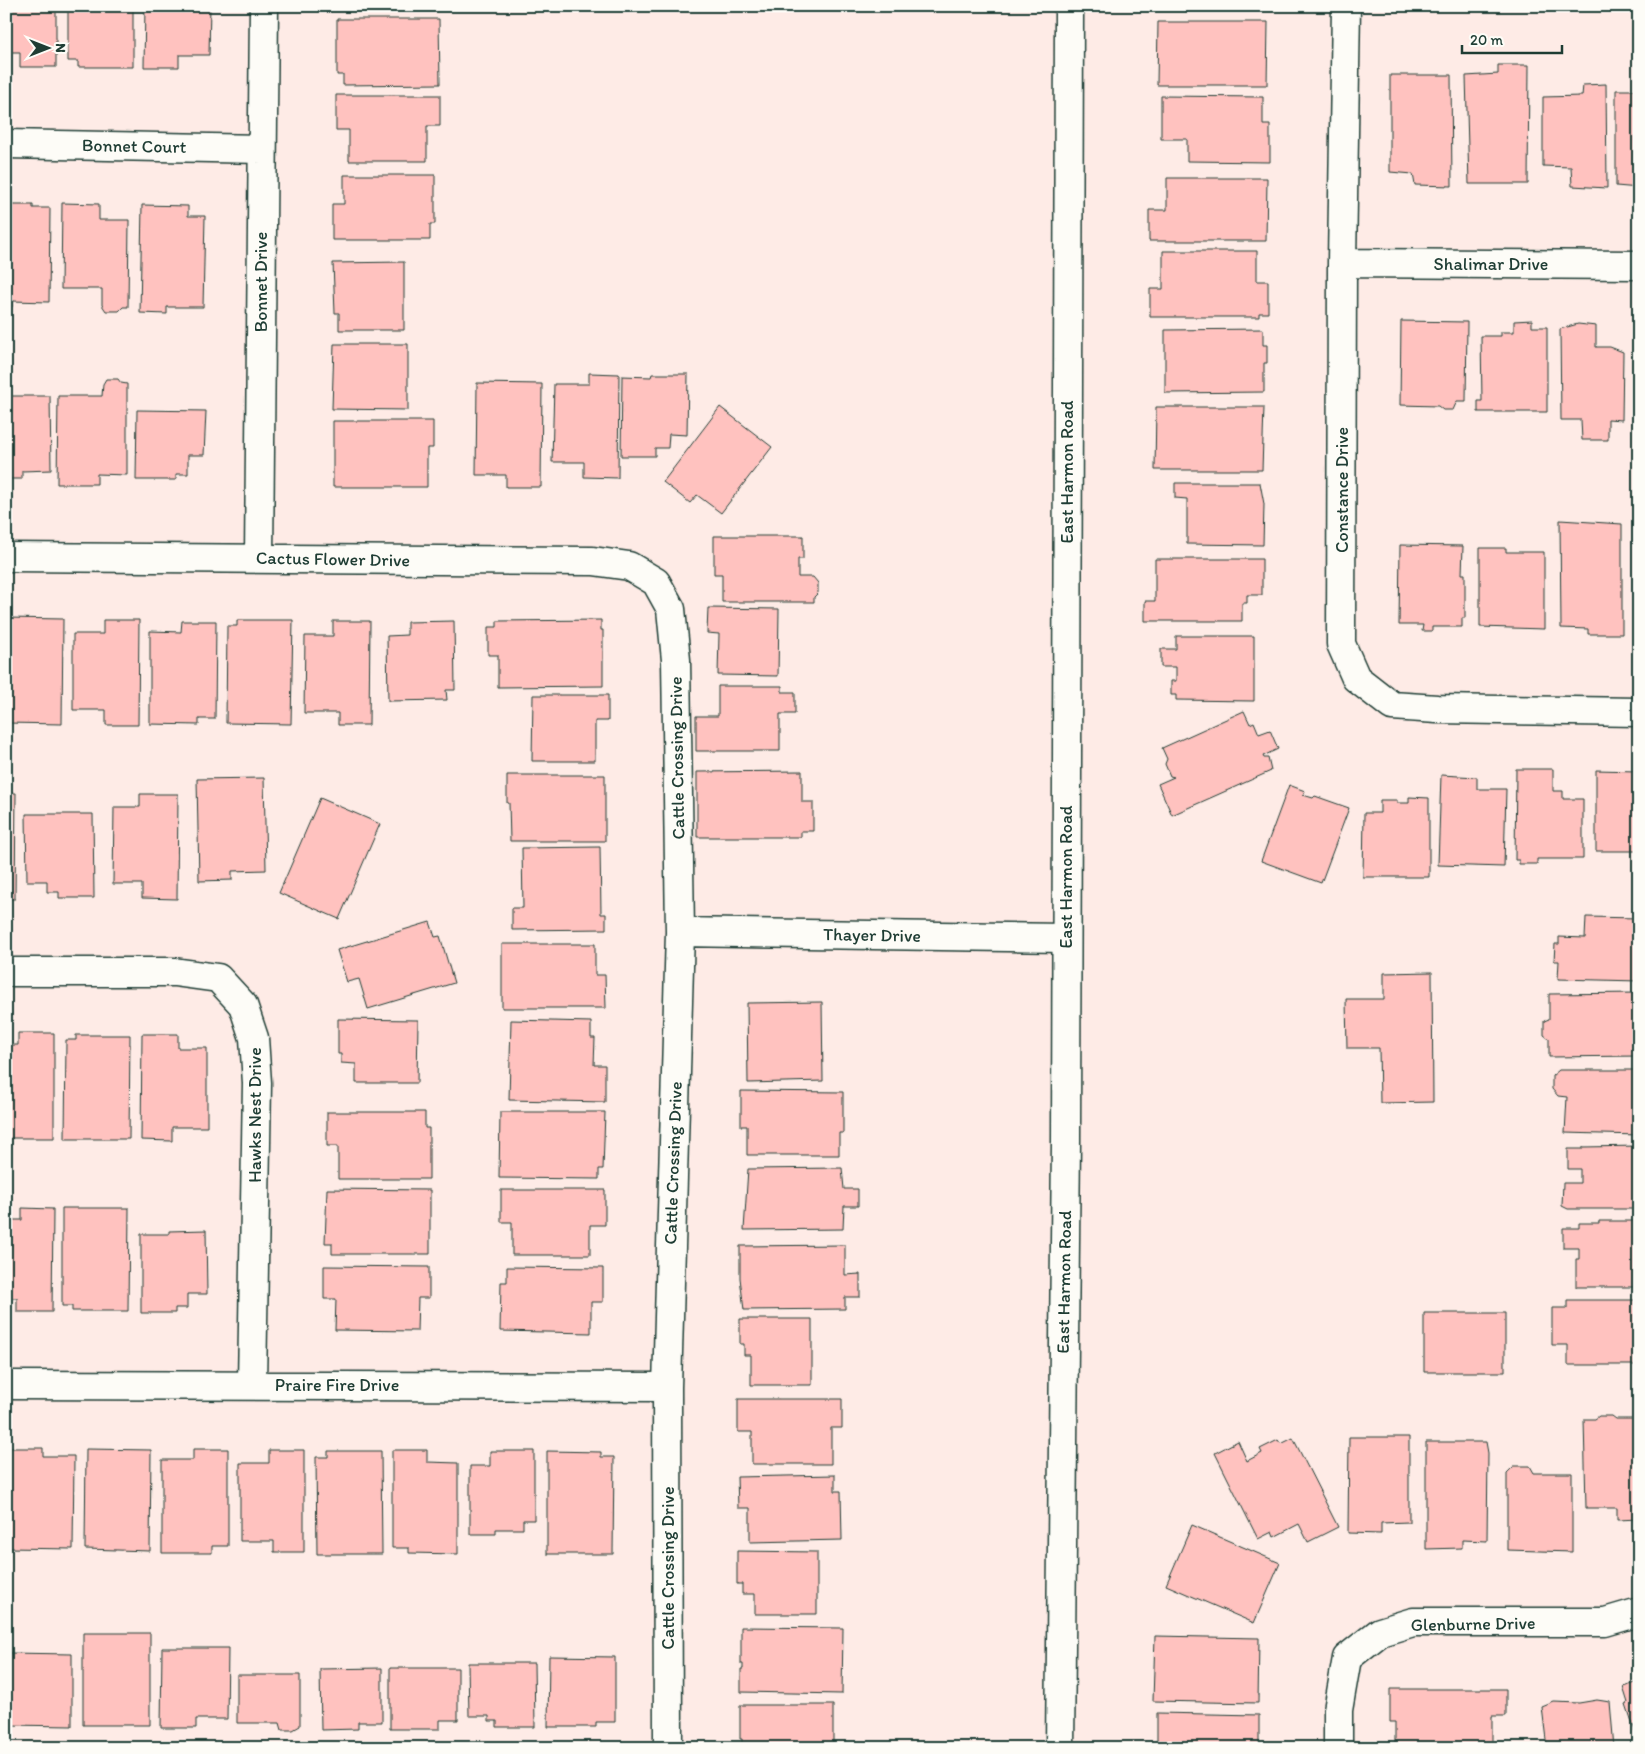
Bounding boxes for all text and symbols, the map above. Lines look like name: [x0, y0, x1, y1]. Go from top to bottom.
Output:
north arrow: [22, 22, 72, 72]
scale bar: [1462, 22, 1562, 54]
text: 20 m: [1470, 31, 1504, 49]
text: N: [52, 43, 69, 53]
street label: Bonnet Court: [82, 134, 187, 158]
street label: Bonnet Drive: [250, 232, 272, 332]
street label: Shalimar Drive: [1434, 253, 1548, 275]
street label: East Harmon Road: [1056, 400, 1078, 544]
street label: Constance Drive: [1331, 427, 1353, 553]
street label: Cactus Flower Drive: [256, 547, 410, 571]
street label: Cattle Crossing Drive: [665, 676, 689, 840]
street label: East Harmon Road: [1055, 805, 1077, 949]
street label: Thayer Drive: [823, 923, 921, 947]
street label: Hawks Nest Drive: [244, 1047, 266, 1183]
street label: Cattle Crossing Drive: [659, 1081, 687, 1245]
street label: East Harmon Road: [1052, 1210, 1076, 1354]
street label: Praire Fire Drive: [275, 1374, 399, 1396]
street label: Cattle Crossing Drive: [657, 1486, 679, 1650]
street label: Glenburne Drive: [1410, 1612, 1536, 1636]

